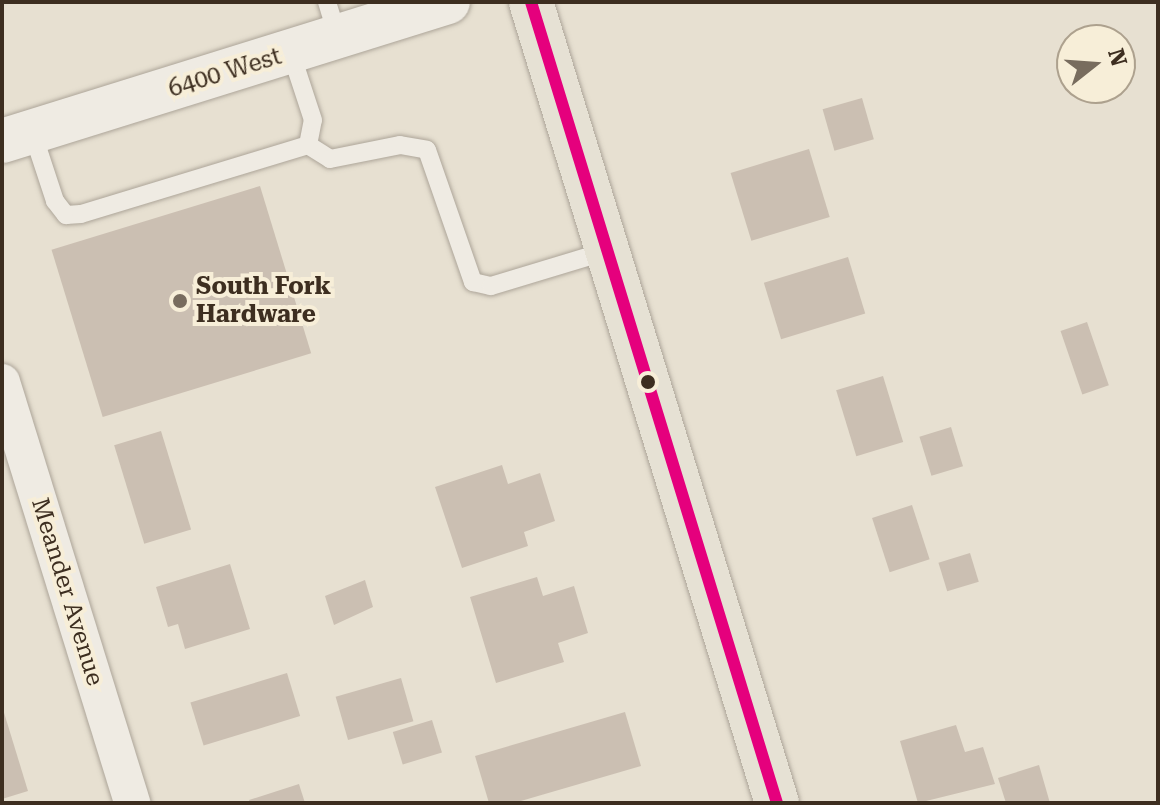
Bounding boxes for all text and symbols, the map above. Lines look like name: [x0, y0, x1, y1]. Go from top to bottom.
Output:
north arrow: [1056, 24, 1136, 104]
street label: 6400 West: [165, 42, 285, 104]
text: N: [1103, 46, 1132, 69]
place label: South Fork Hardware: [196, 273, 331, 329]
marker: South Fork Hardware: [171, 292, 189, 310]
unlabelled marker: [640, 374, 656, 390]
street label: Meander Avenue: [25, 495, 109, 689]

